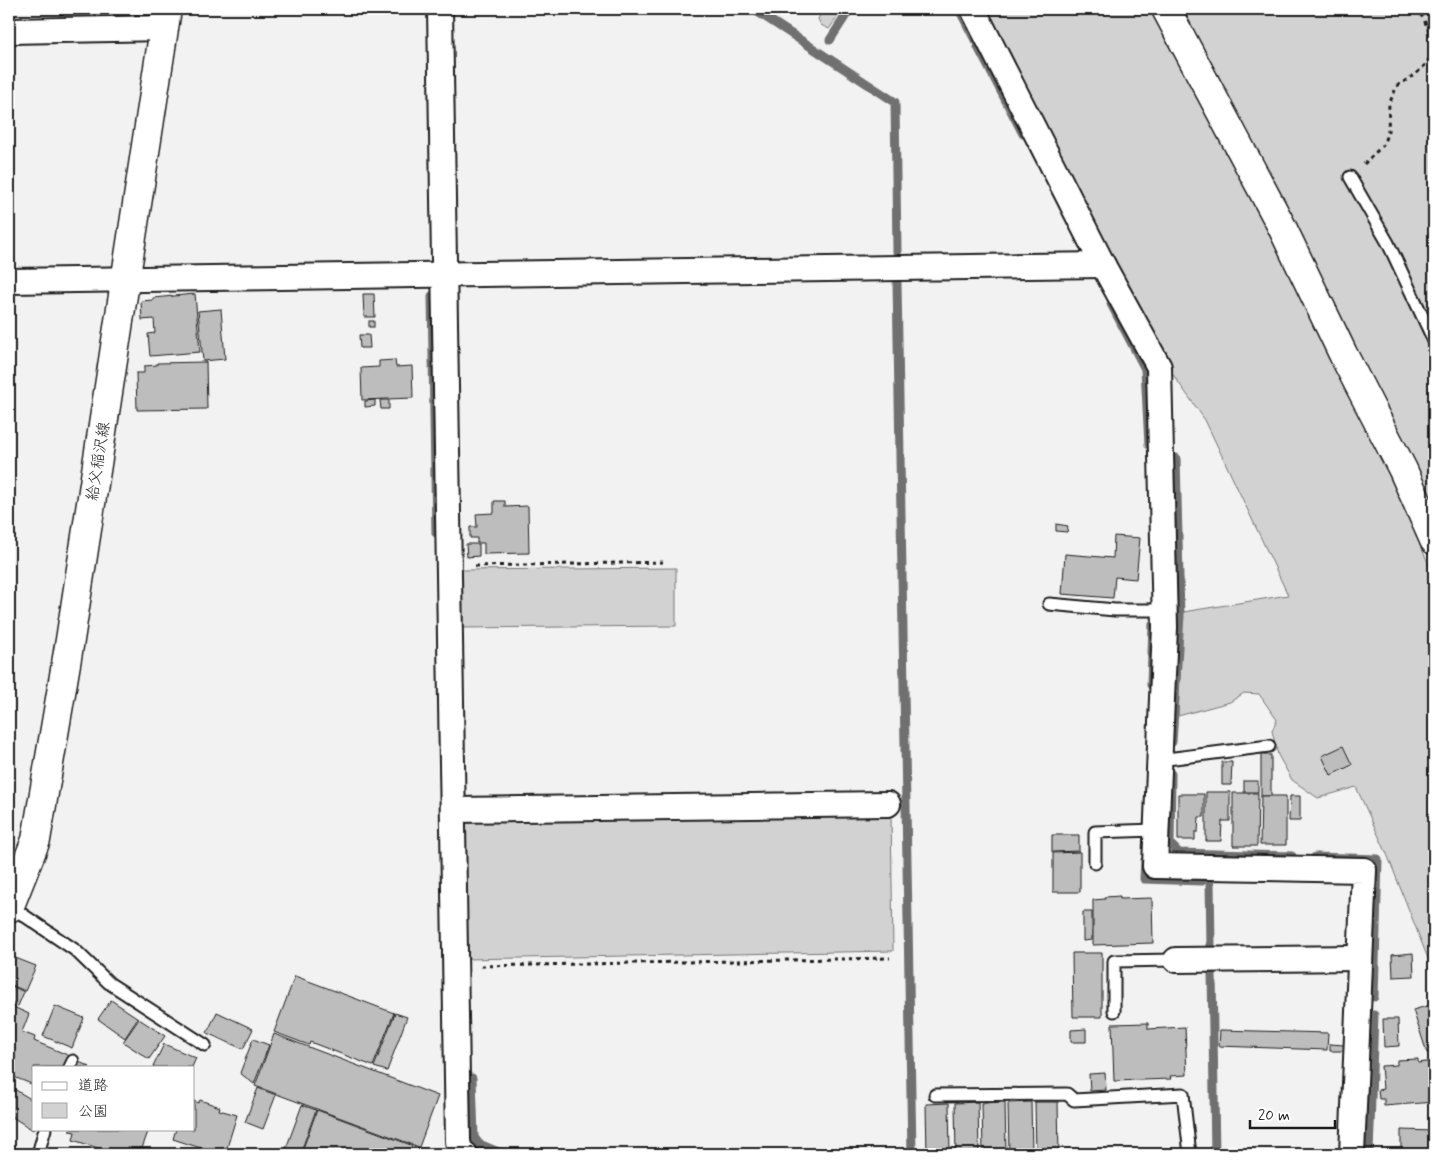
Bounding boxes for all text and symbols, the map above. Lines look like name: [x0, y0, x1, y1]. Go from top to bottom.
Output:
street label: 給父稲沢線: [82, 420, 115, 502]
legend: [32, 1066, 195, 1130]
text: 道路: [78, 1076, 108, 1096]
scale bar: [1250, 1098, 1336, 1130]
text: 公園: [78, 1102, 108, 1122]
text: 20 m: [1258, 1106, 1290, 1126]

